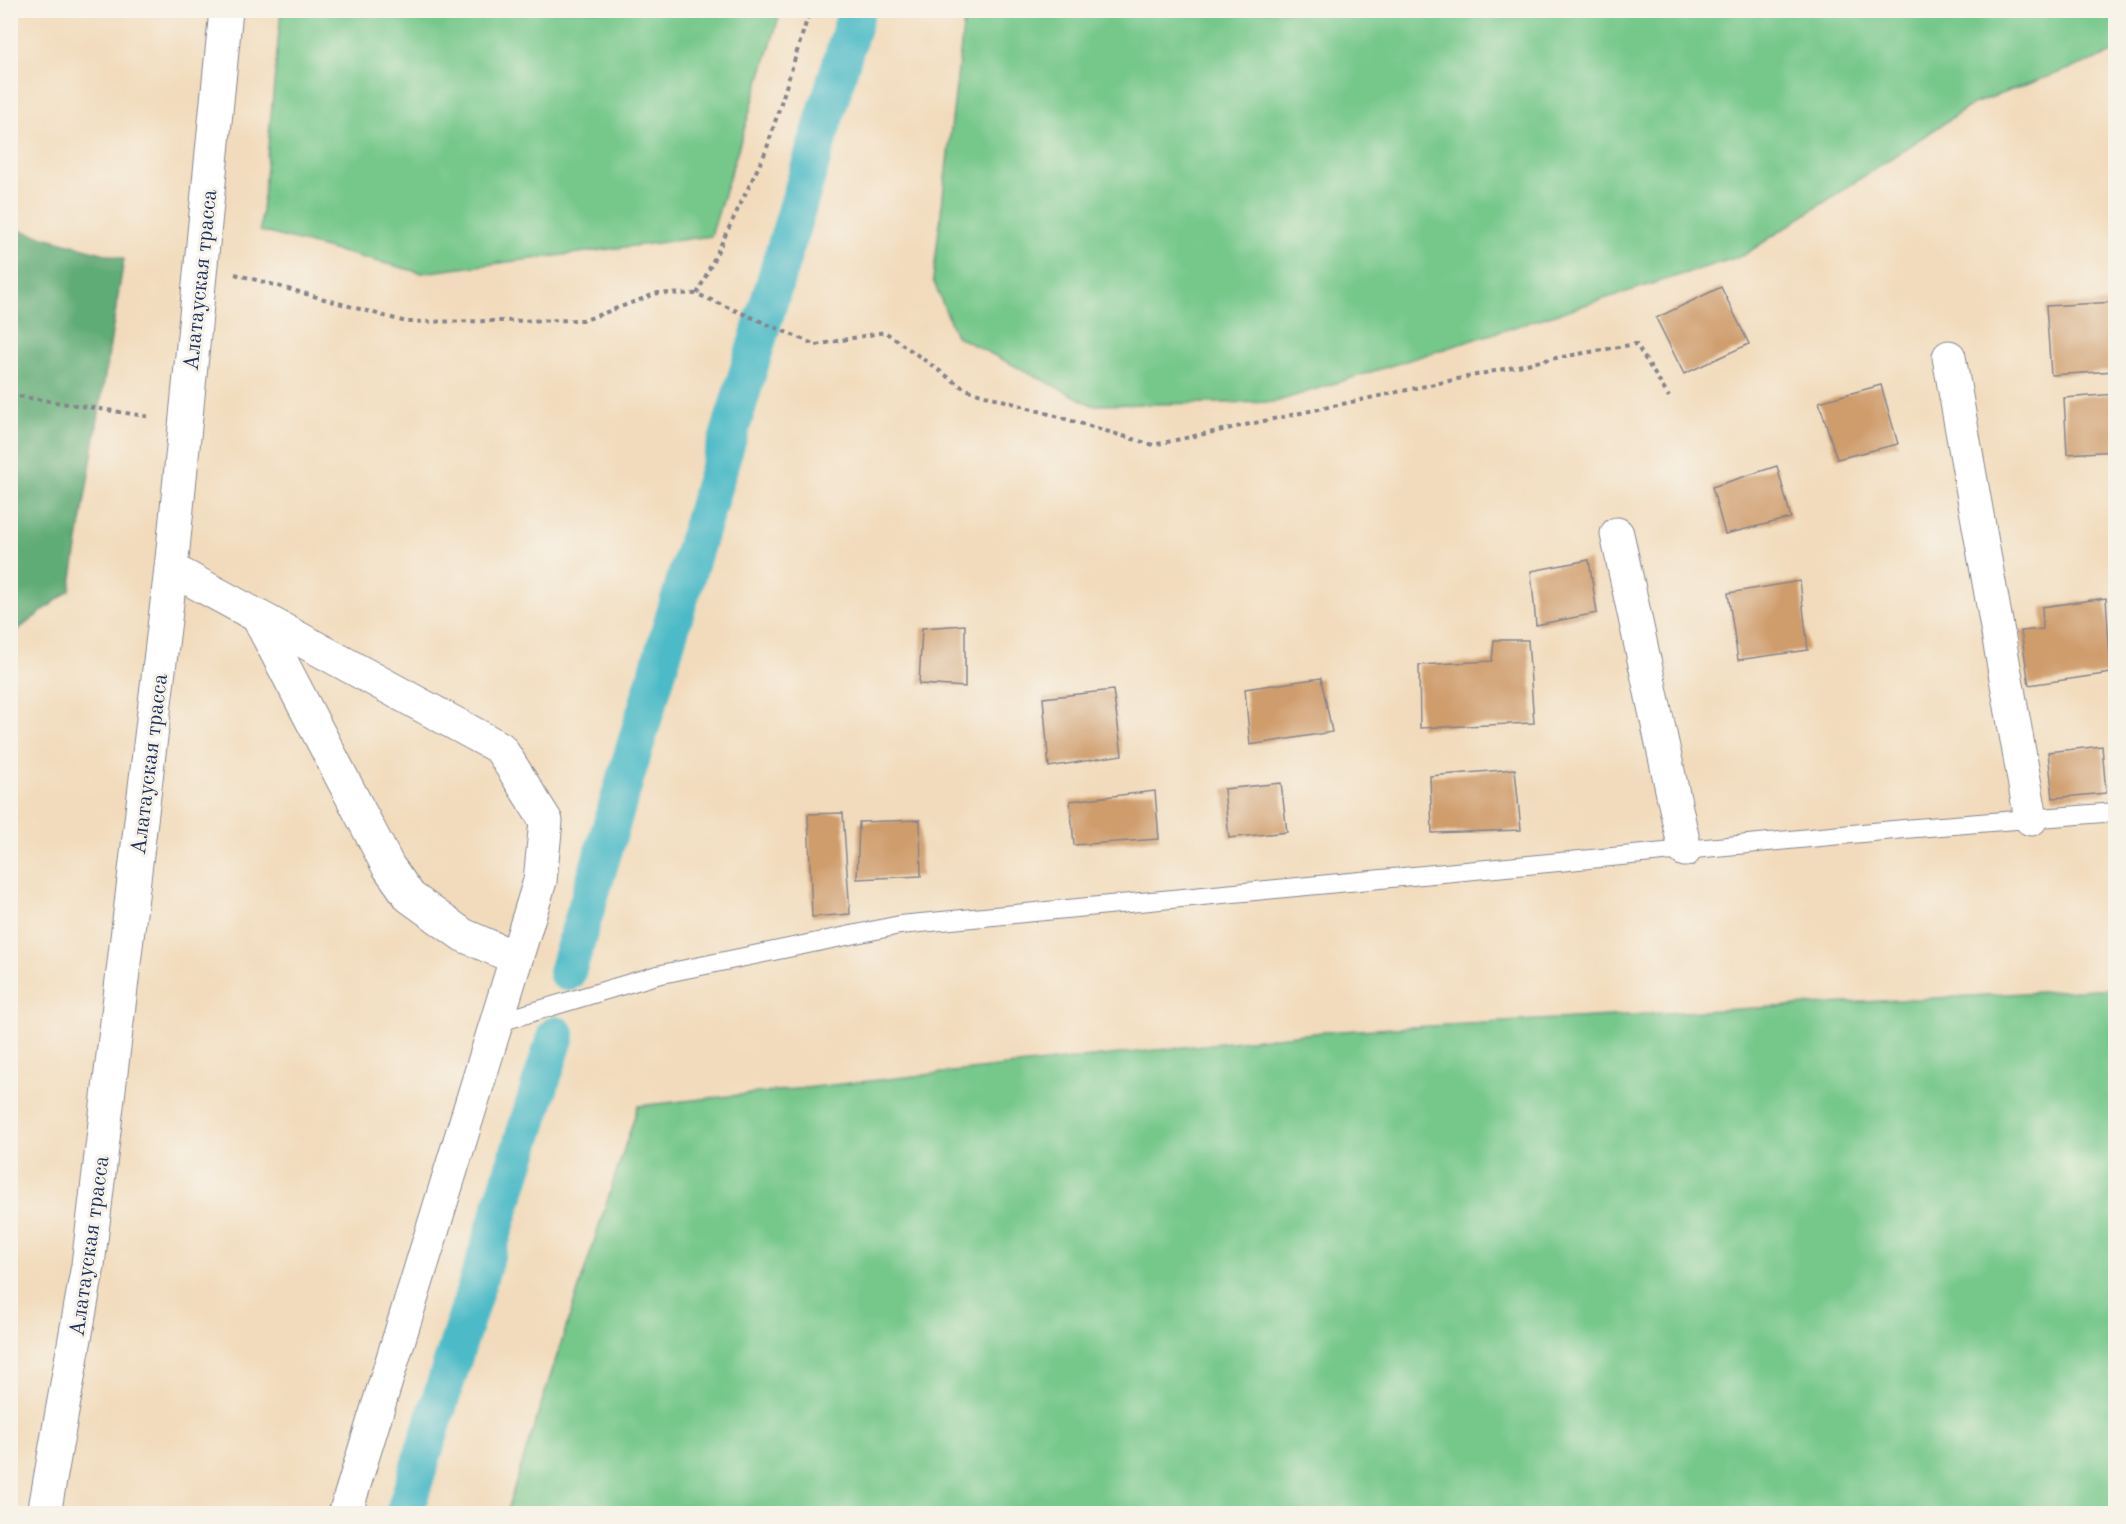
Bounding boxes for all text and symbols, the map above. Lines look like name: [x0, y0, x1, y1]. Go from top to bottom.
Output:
street label: Алатауская трасса: [181, 188, 221, 372]
street label: Алатауская трасса: [128, 672, 172, 856]
street label: Алатауская трасса: [66, 1154, 114, 1338]

